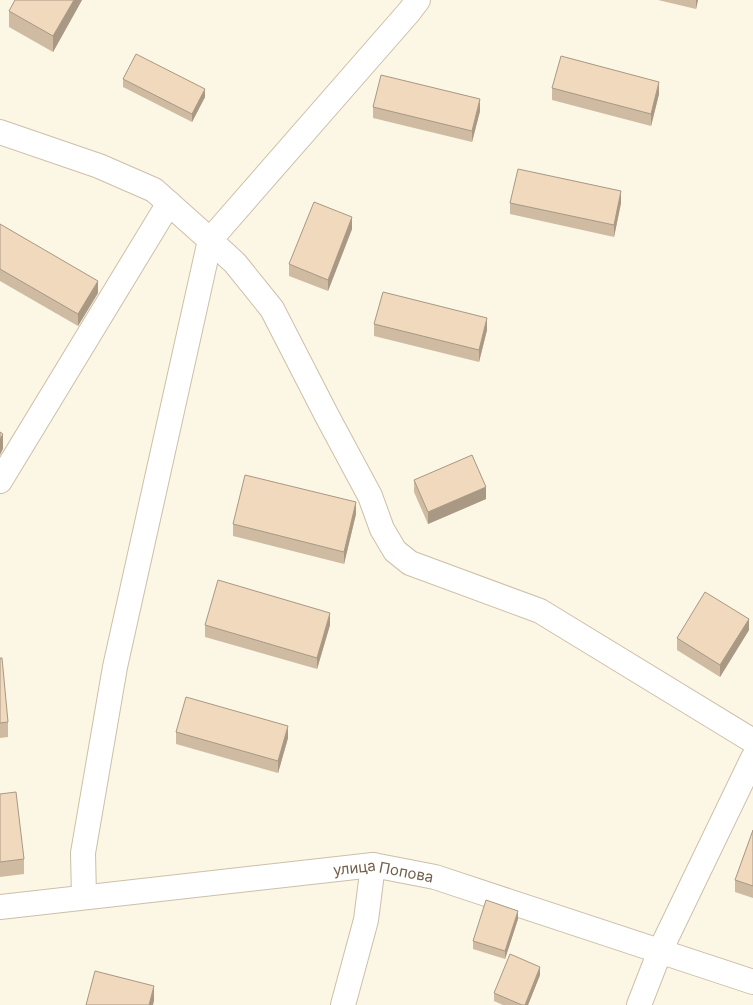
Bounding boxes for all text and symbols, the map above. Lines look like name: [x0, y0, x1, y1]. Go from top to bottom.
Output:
street label: улица Попова: [332, 855, 435, 886]

